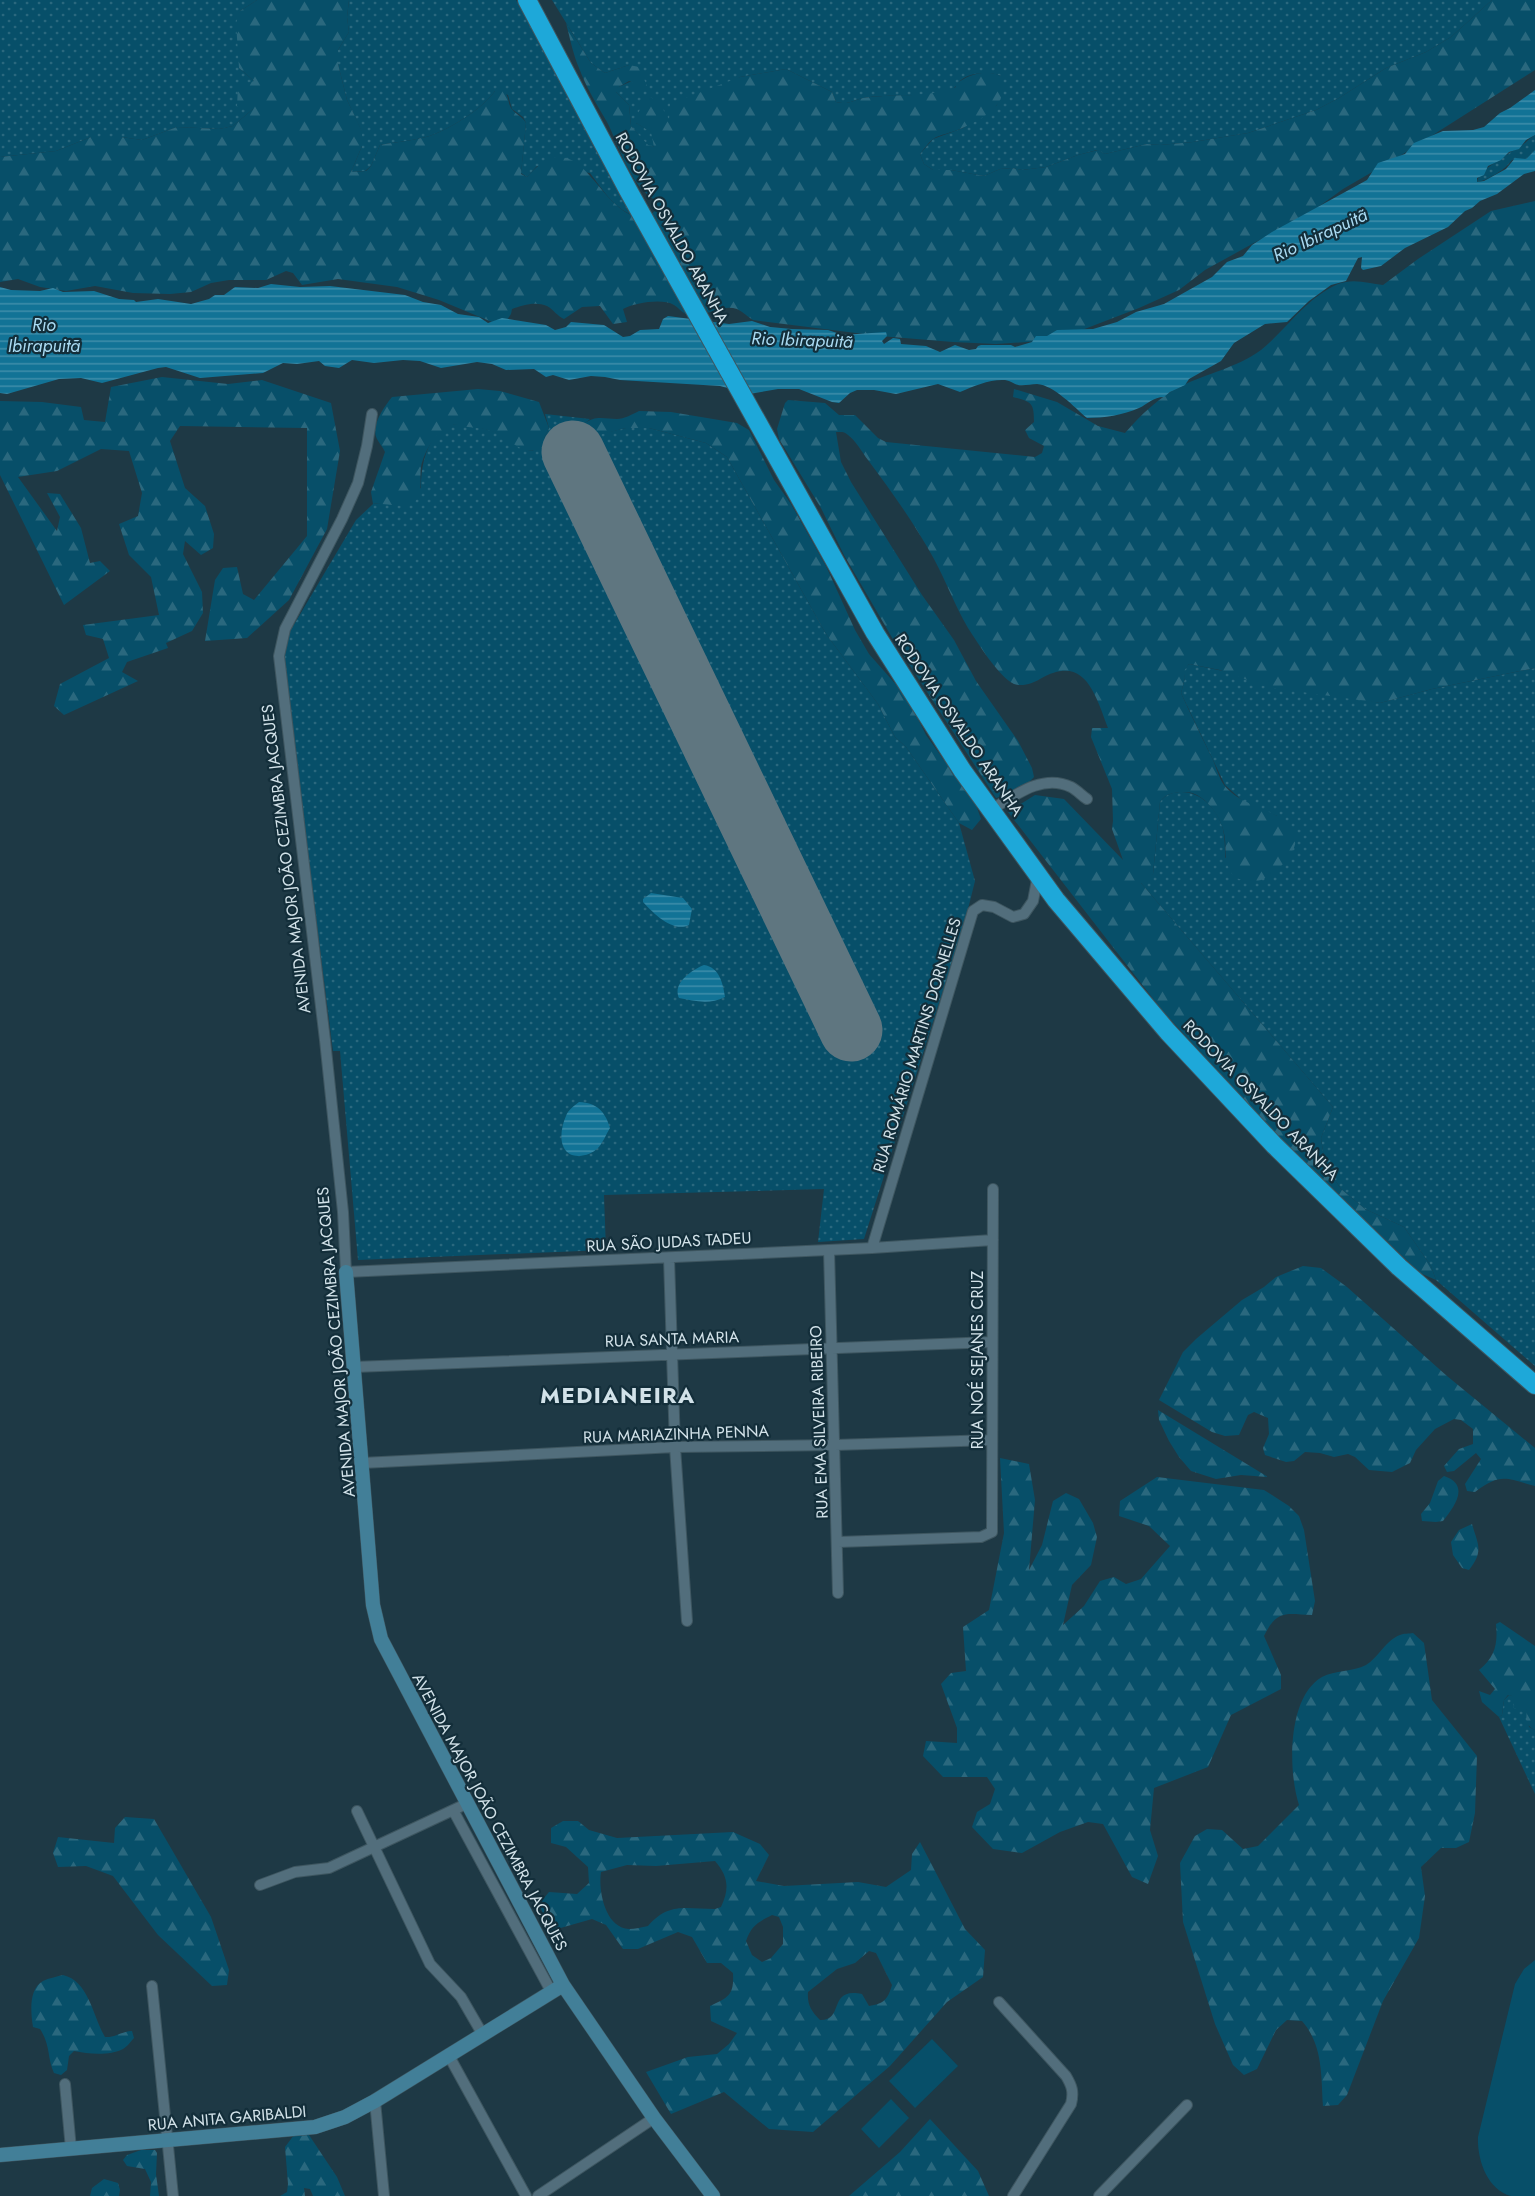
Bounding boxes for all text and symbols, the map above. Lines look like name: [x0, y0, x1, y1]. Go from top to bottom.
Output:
street label: RODOVIA OSVALDO ARANHA: [610, 128, 734, 328]
water label: Rio Ibirapuitã: [1268, 202, 1372, 268]
water label: Rio Ibirapuitã: [8, 312, 80, 359]
water label: Rio Ibirapuitã: [751, 325, 853, 355]
street label: RODOVIA OSVALDO ARANHA: [889, 629, 1029, 821]
street label: AVENIDA MAJOR JOÃO CEZIMBRA JACQUES: [256, 703, 316, 1015]
street label: RUA ROMÁRIO MARTINS DORNELLES: [867, 915, 967, 1175]
street label: RODOVIA OSVALDO ARANHA: [1178, 1015, 1344, 1186]
street label: AVENIDA MAJOR JOÃO CEZIMBRA JACQUES: [311, 1186, 361, 1498]
street label: RUA SÃO JUDAS TADEU: [586, 1226, 752, 1258]
street label: RUA NOÉ SEJANES CRUZ: [966, 1271, 989, 1449]
street label: RUA SANTA MARIA: [605, 1325, 740, 1353]
street label: RUA EMA SILVEIRA RIBEIRO: [804, 1325, 834, 1519]
district label: MEDIANEIRA: [540, 1379, 696, 1411]
street label: RUA MARIAZINHA PENNA: [583, 1419, 770, 1449]
street label: AVENIDA MAJOR JOÃO CEZIMBRA JACQUES: [407, 1669, 573, 1955]
street label: RUA ANITA GARIBALDI: [147, 2100, 307, 2136]

